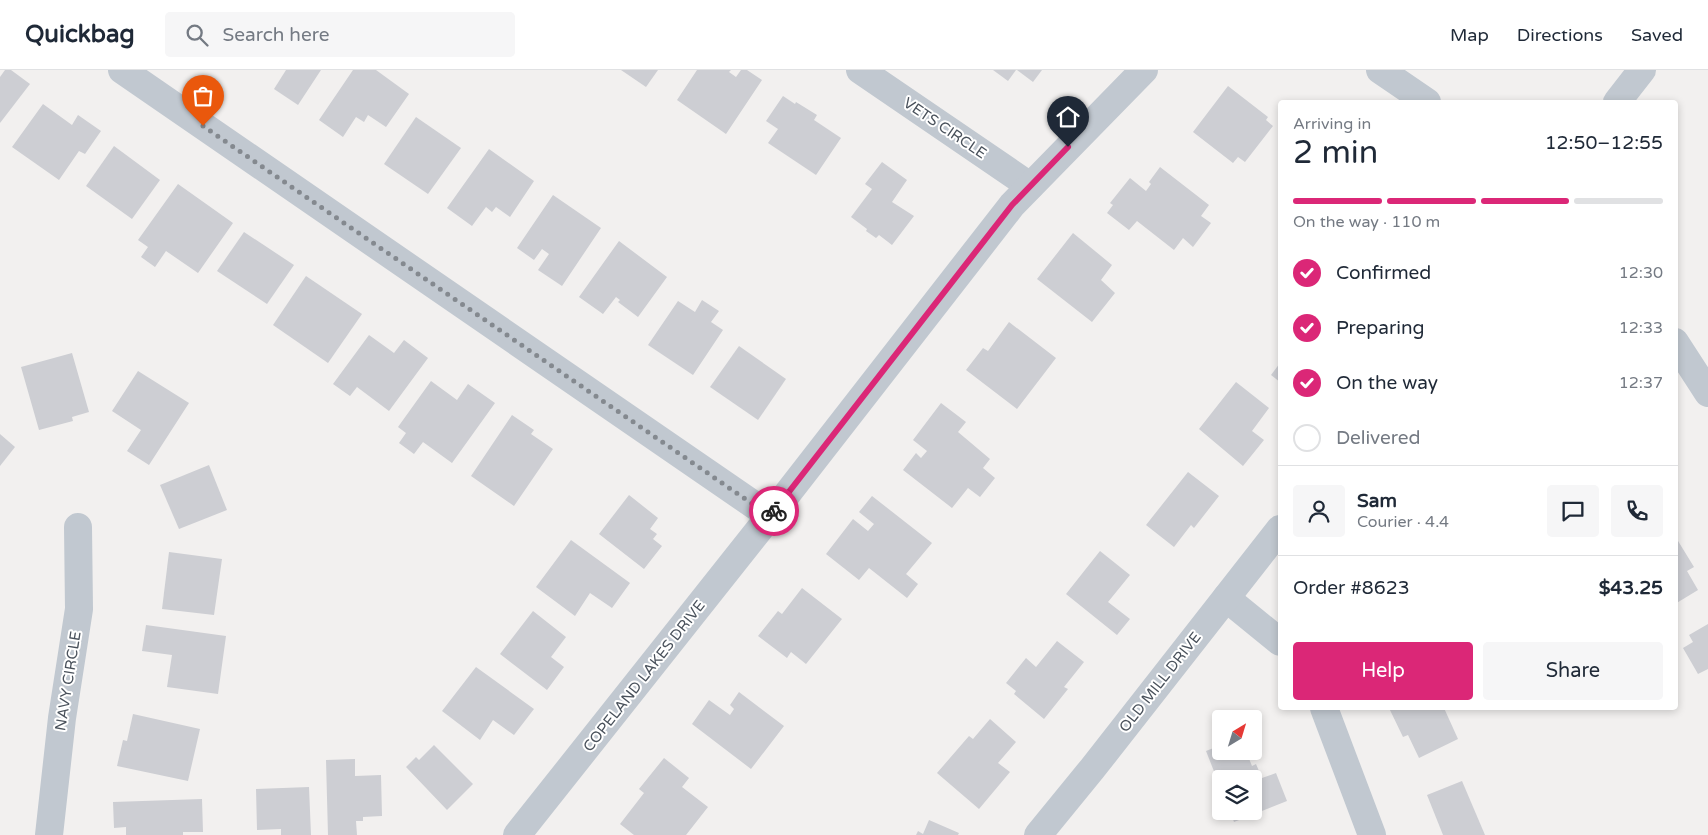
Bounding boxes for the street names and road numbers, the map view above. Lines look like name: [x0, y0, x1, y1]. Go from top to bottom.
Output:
street label: VETS CIRCLE: [900, 94, 990, 162]
street label: COPELAND LAKES DRIVE: [579, 597, 709, 755]
street label: OLD MILL DRIVE: [1115, 628, 1205, 736]
street label: NAVY CIRCLE: [51, 630, 85, 732]

